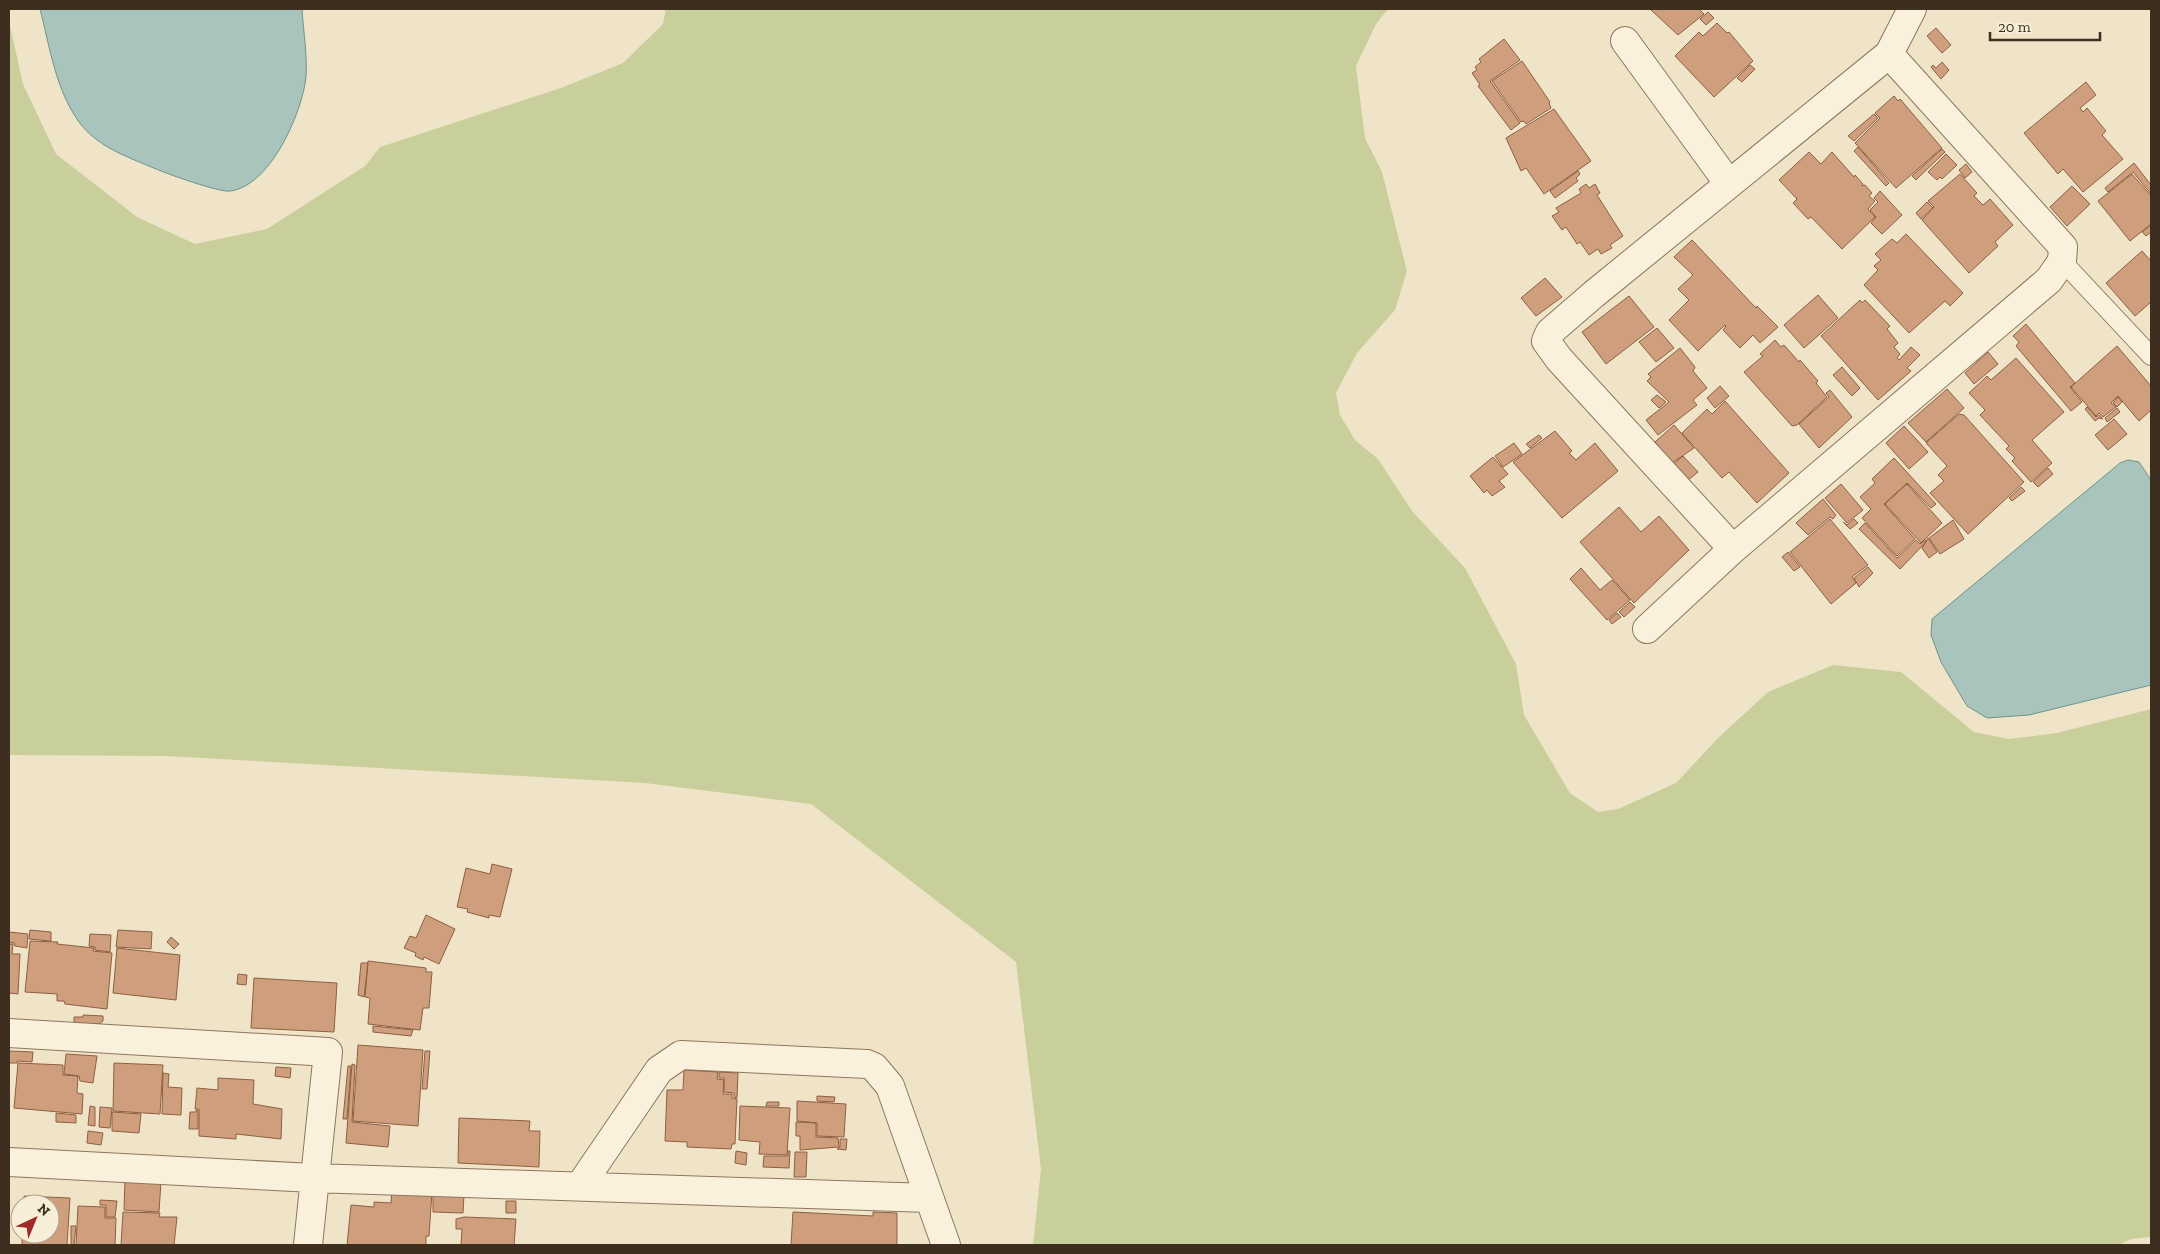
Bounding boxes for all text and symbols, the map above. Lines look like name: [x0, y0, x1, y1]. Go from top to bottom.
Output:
scale bar: [1990, 10, 2100, 42]
text: 20 m: [1998, 18, 2031, 36]
north arrow: [10, 1194, 60, 1244]
text: N: [34, 1200, 54, 1220]

